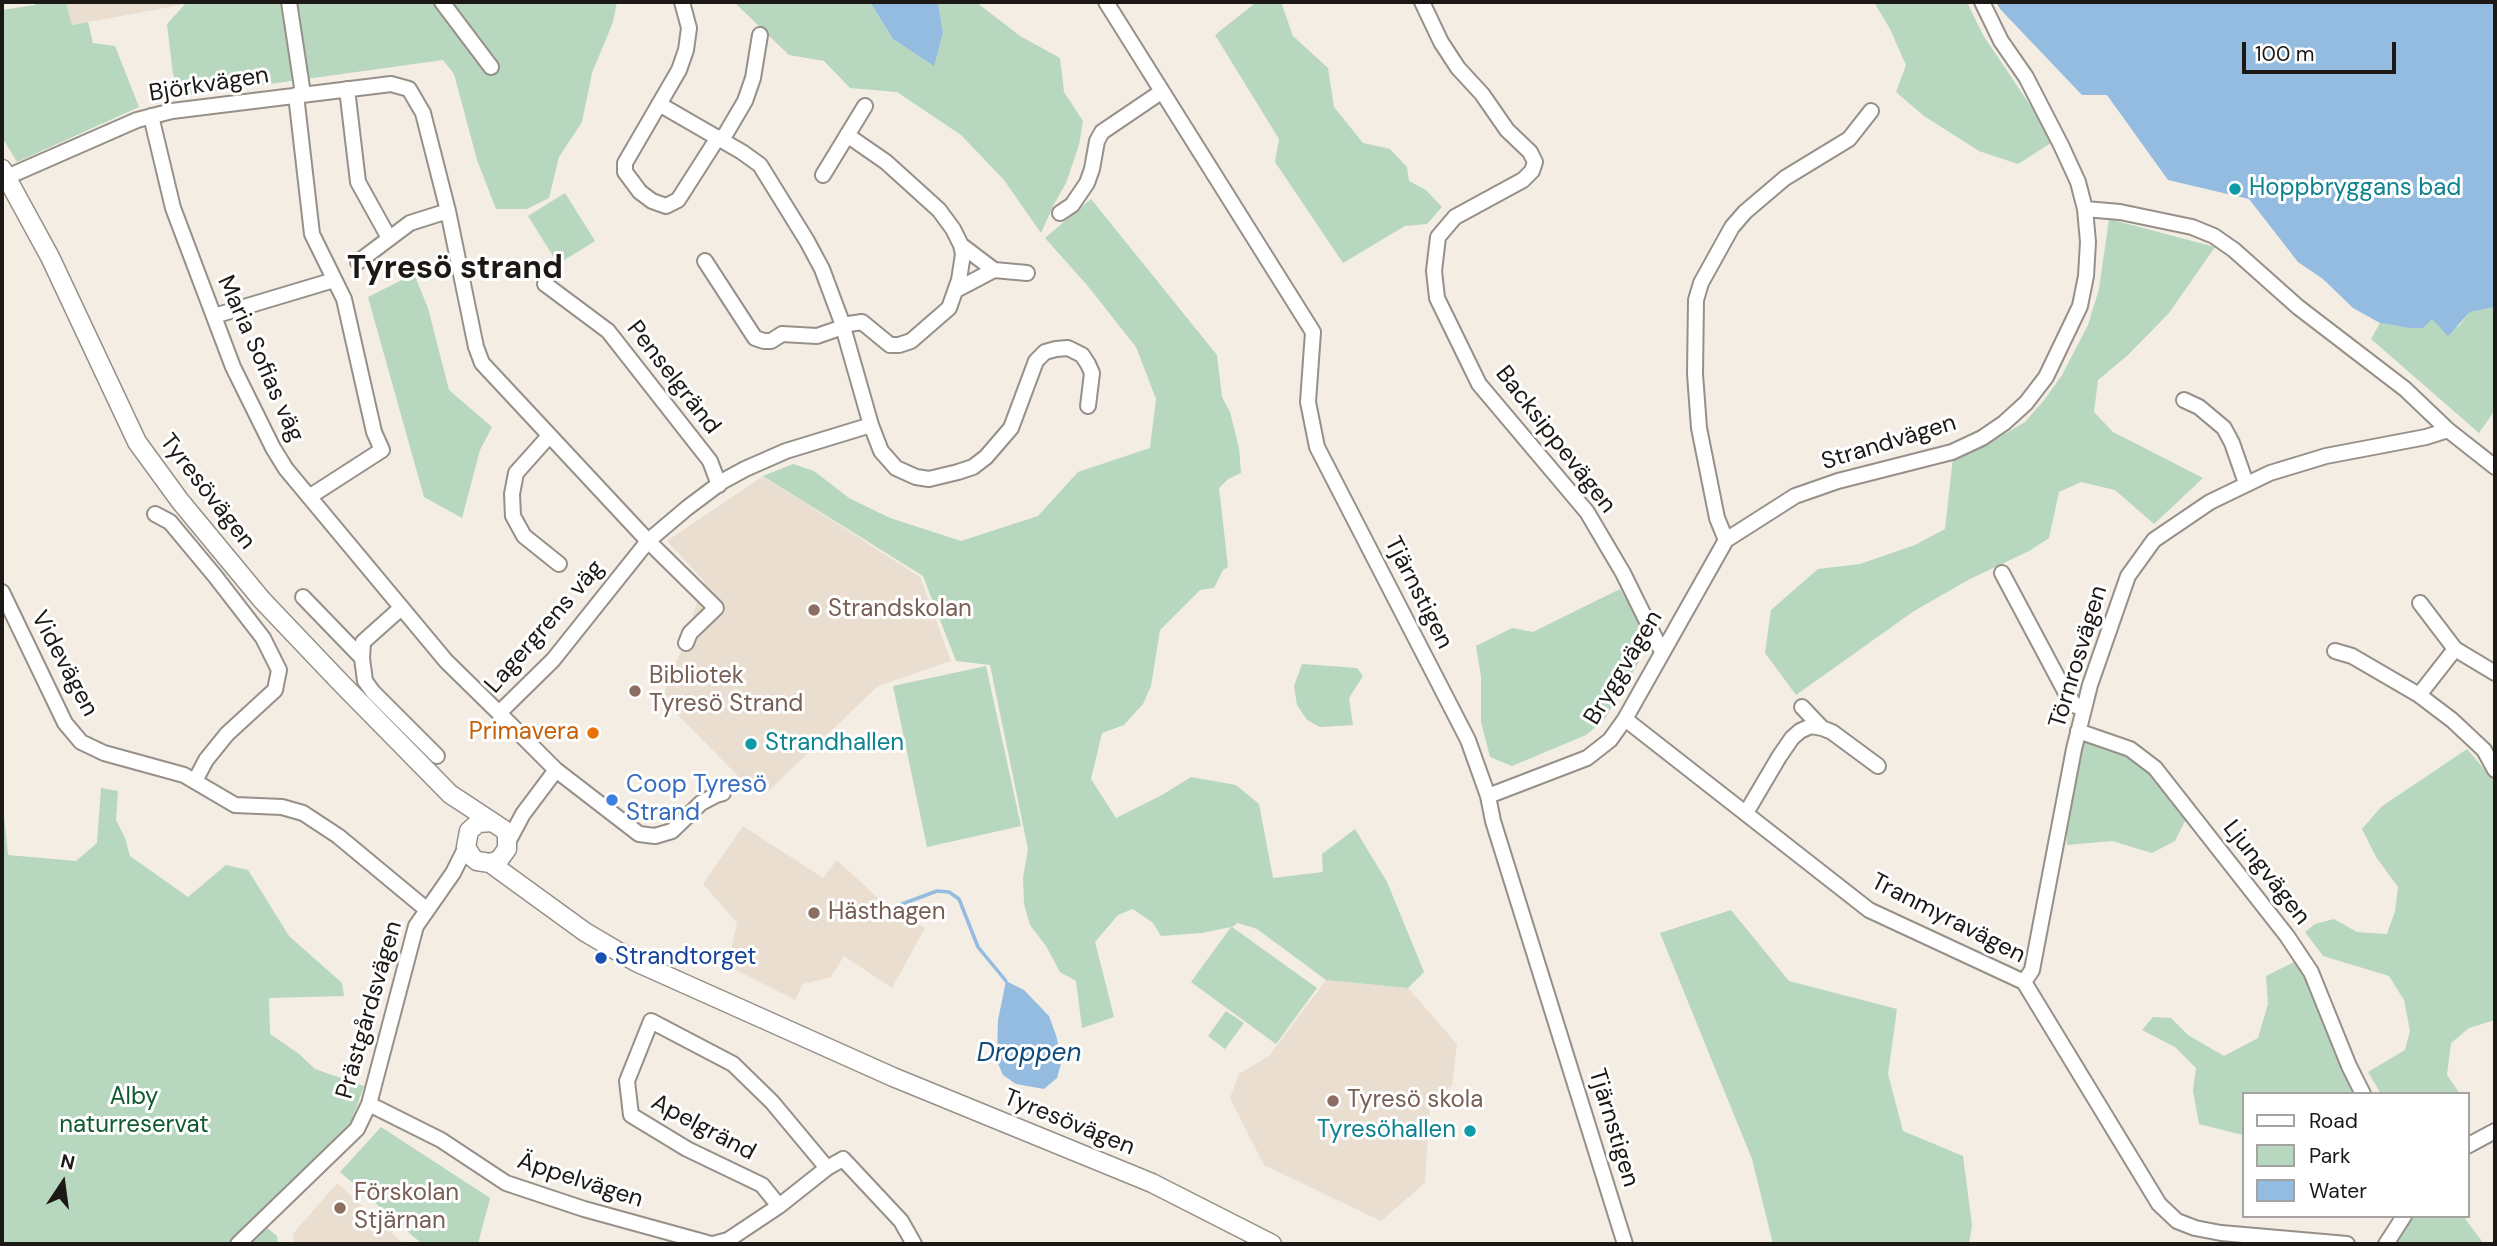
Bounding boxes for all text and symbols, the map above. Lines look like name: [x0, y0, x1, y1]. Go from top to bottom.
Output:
scale bar: [2245, 28, 2399, 72]
text: 100 m: [2255, 40, 2315, 68]
street label: Björkvägen: [147, 61, 271, 109]
place label: Hoppbryggans bad: [2249, 175, 2461, 203]
marker: Hoppbryggans bad: [2227, 181, 2243, 197]
district label: Tyresö strand: [347, 251, 563, 289]
street label: Maria Sofias väg: [210, 271, 310, 447]
street label: Penselgränd: [620, 316, 726, 440]
street label: Backsippevägen: [1489, 361, 1621, 519]
street label: Strandvägen: [1818, 409, 1960, 477]
street label: Tyresövägen: [153, 428, 261, 556]
street label: Tjärnstigen: [1377, 532, 1459, 654]
street label: Lagergrens väg: [479, 555, 611, 699]
street label: Törnrosvägen: [2044, 582, 2114, 732]
place label: Strandskolan: [828, 596, 972, 624]
marker: Strandskolan: [806, 602, 822, 618]
street label: Videvägen: [24, 606, 104, 722]
street label: Bryggvägen: [1579, 606, 1669, 730]
place label: Bibliotek Tyresö Strand: [649, 663, 803, 719]
marker: Bibliotek Tyresö Strand: [627, 683, 643, 699]
place label: Primavera: [469, 719, 579, 747]
marker: Primavera: [585, 725, 601, 741]
place label: Strandhallen: [765, 730, 904, 758]
marker: Strandhallen: [743, 736, 759, 752]
place label: Coop Tyresö Strand: [626, 772, 767, 828]
marker: Coop Tyresö Strand: [604, 792, 620, 808]
street label: Ljungvägen: [2216, 815, 2316, 931]
street label: Tranmyravägen: [1866, 868, 2030, 970]
place label: Hästhagen: [828, 899, 946, 927]
marker: Hästhagen: [806, 905, 822, 921]
street label: Prästgårdsvägen: [331, 918, 409, 1102]
place label: Strandtorget: [615, 944, 757, 972]
marker: Strandtorget: [593, 950, 609, 966]
water label: Droppen: [977, 1038, 1081, 1070]
street label: Tjärnstigen: [1581, 1065, 1645, 1191]
park label: Alby naturreservat: [59, 1084, 209, 1140]
street label: Tyresövägen: [999, 1084, 1139, 1162]
place label: Tyresö skola: [1347, 1087, 1483, 1115]
street label: Apelgränd: [646, 1089, 760, 1167]
legend: [2242, 1092, 2469, 1218]
marker: Tyresö skola: [1325, 1093, 1341, 1109]
text: Road: [2309, 1107, 2358, 1135]
place label: Tyresöhallen: [1317, 1117, 1456, 1145]
marker: Tyresöhallen: [1462, 1123, 1478, 1139]
text: Park: [2309, 1142, 2350, 1170]
street label: Äppelvägen: [514, 1147, 646, 1215]
north arrow: [28, 1148, 98, 1218]
text: N: [58, 1148, 77, 1176]
text: Water: [2309, 1177, 2367, 1205]
place label: Förskolan Stjärnan: [354, 1180, 459, 1236]
marker: Förskolan Stjärnan: [332, 1200, 348, 1216]

